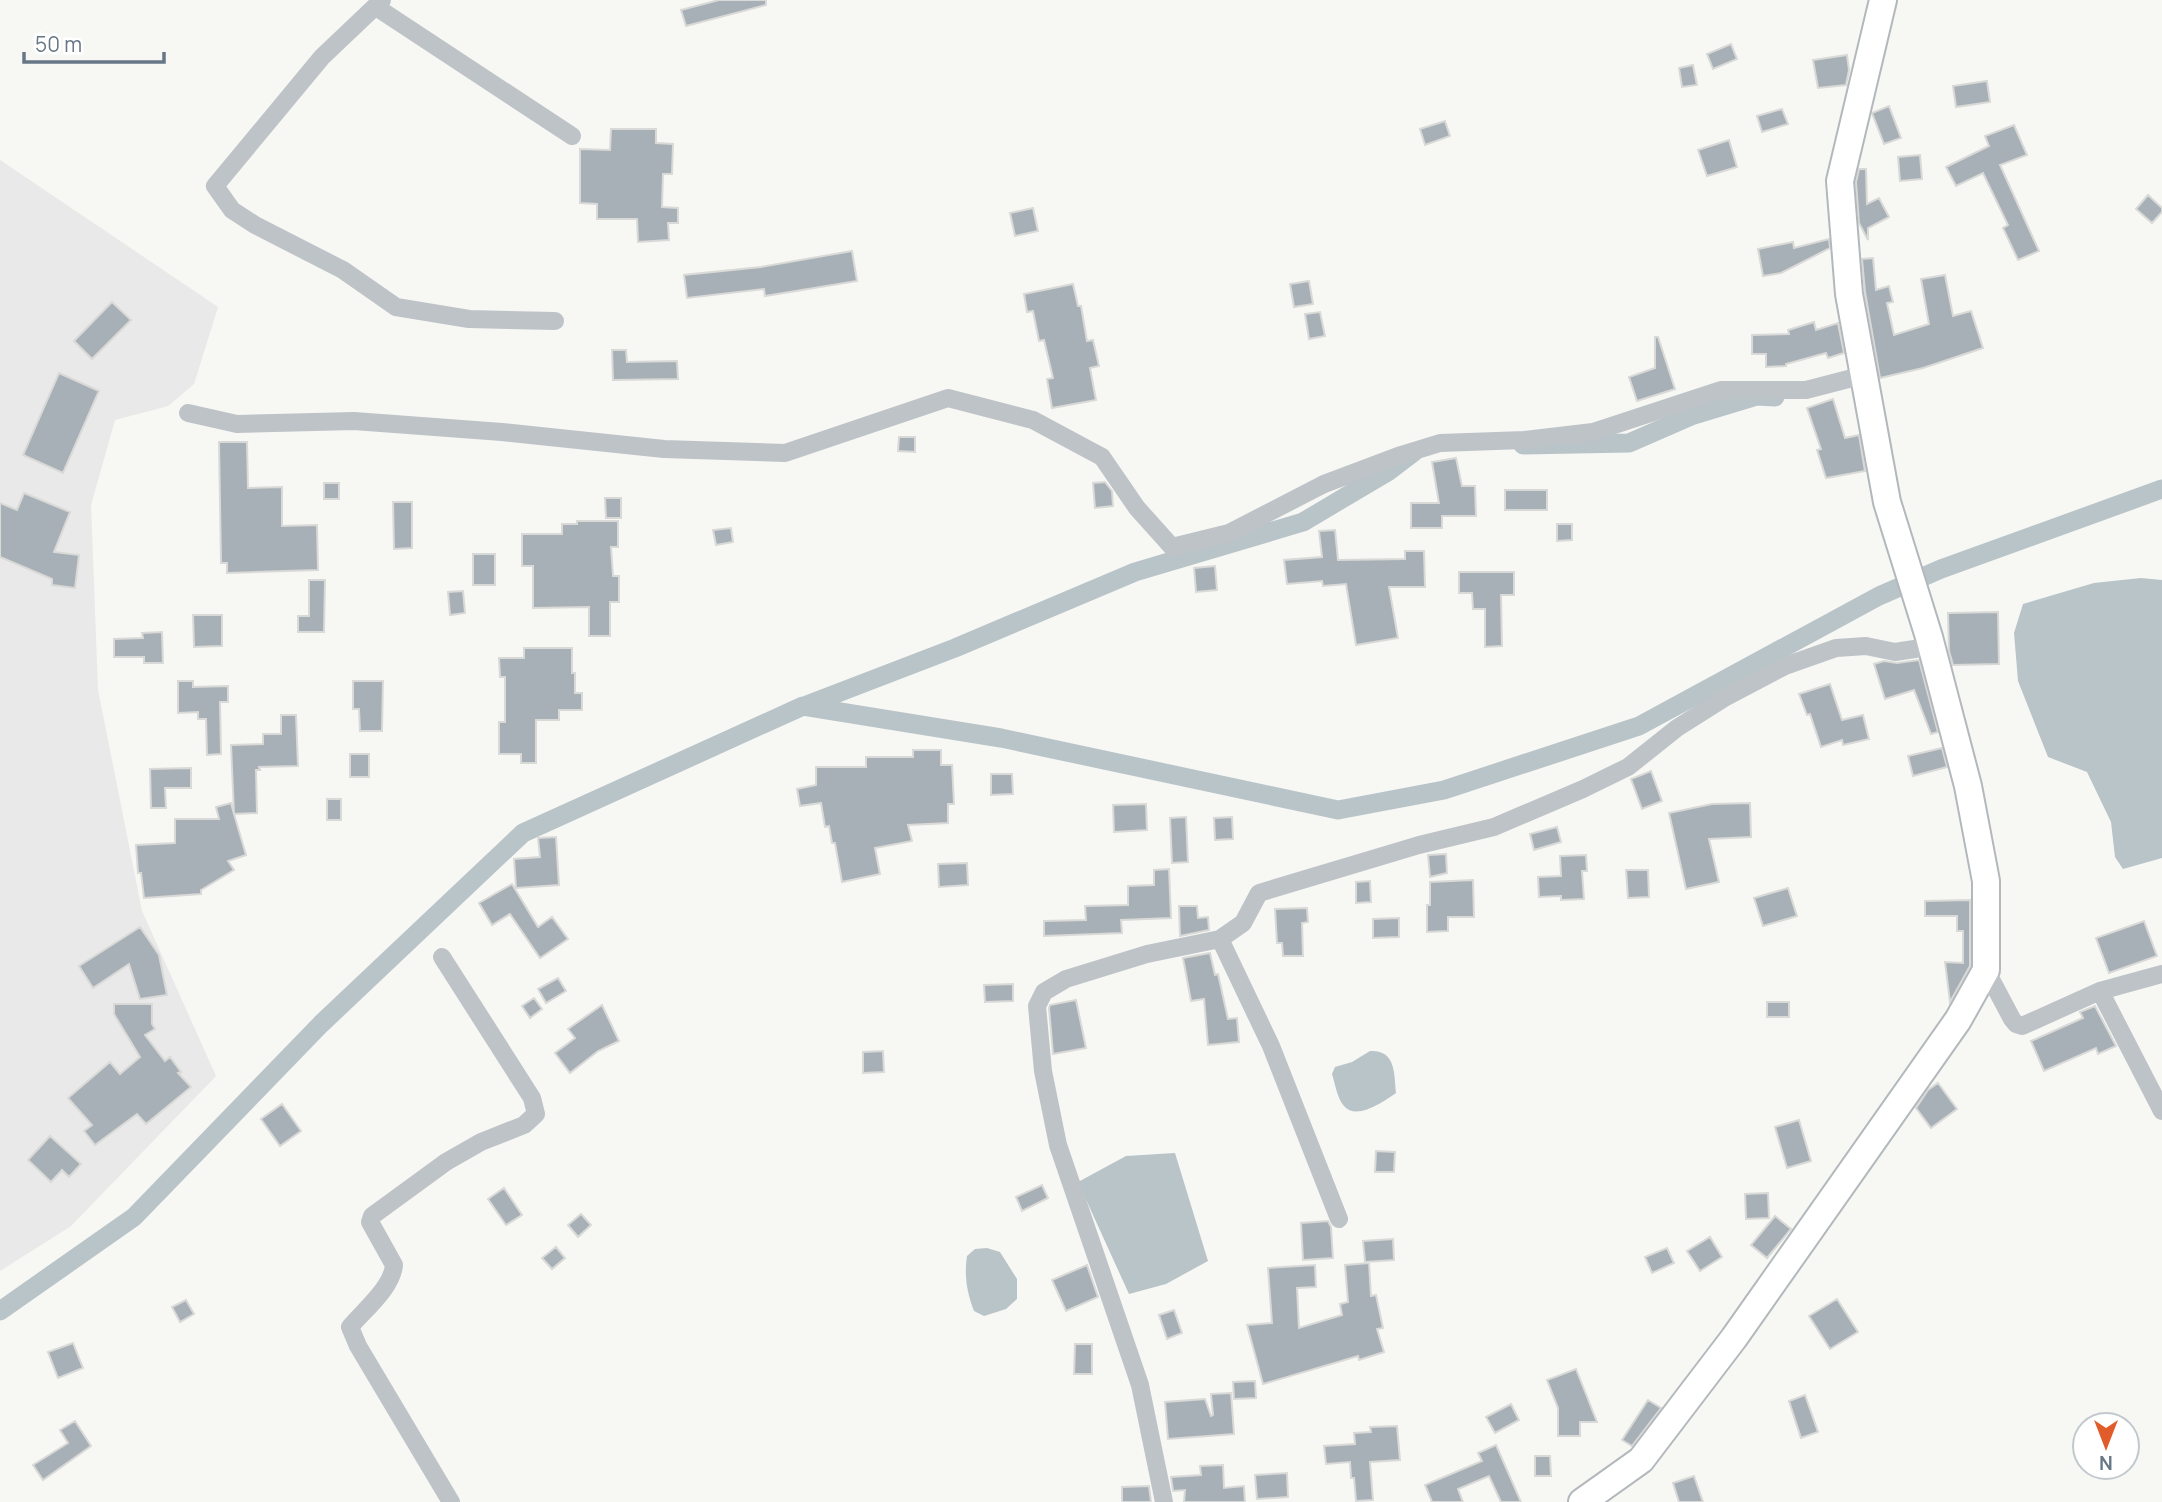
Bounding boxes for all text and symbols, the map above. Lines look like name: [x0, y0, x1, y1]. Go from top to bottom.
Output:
scale bar: [24, 21, 164, 65]
text: 50 m: [35, 30, 82, 58]
north arrow: [2071, 1411, 2141, 1481]
text: N: [2099, 1450, 2113, 1476]

